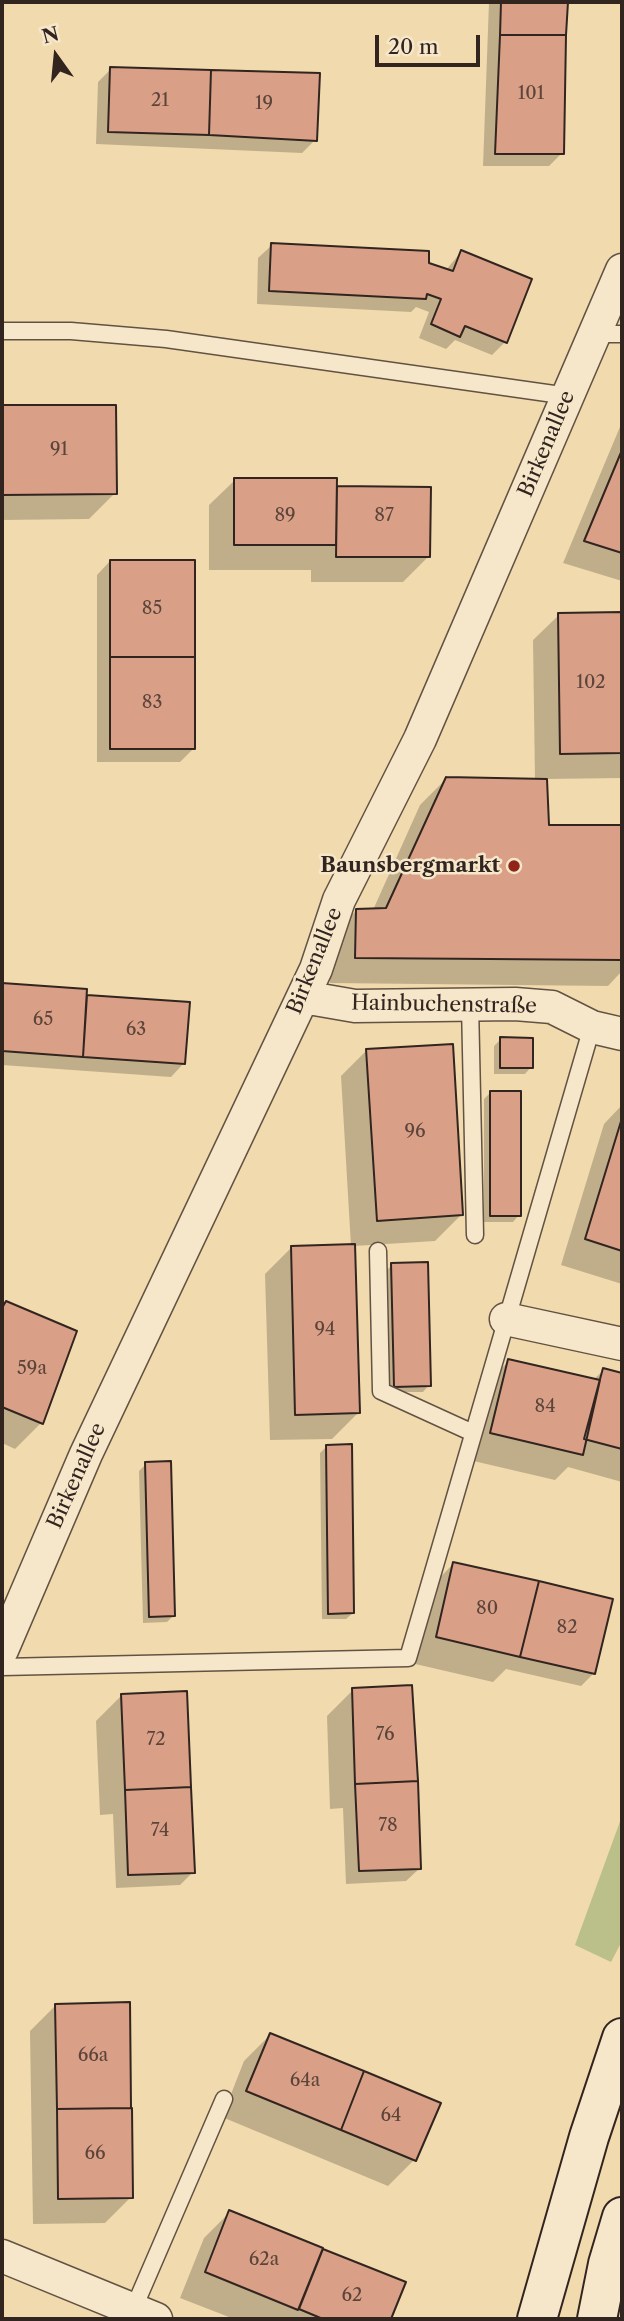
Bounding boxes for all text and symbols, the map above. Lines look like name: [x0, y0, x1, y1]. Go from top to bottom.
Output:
north arrow: [21, 21, 91, 91]
scale bar: [379, 21, 484, 65]
text: N: [39, 22, 61, 48]
text: 20 m: [388, 34, 439, 59]
house number: 101: [518, 83, 544, 105]
house number: 21: [151, 90, 169, 112]
house number: 19: [255, 93, 273, 115]
street label: Birkenallee: [513, 387, 581, 501]
house number: 91: [50, 439, 68, 461]
house number: 89: [274, 505, 296, 527]
house number: 87: [374, 505, 394, 527]
house number: 85: [142, 598, 162, 620]
house number: 102: [576, 672, 606, 694]
house number: 83: [142, 692, 162, 714]
place label: Baunsbergmarkt: [320, 853, 500, 879]
marker: Baunsbergmarkt: [506, 858, 522, 874]
street label: Birkenallee: [282, 904, 348, 1018]
street label: Hainbuchenstraße: [351, 991, 537, 1019]
house number: 65: [33, 1009, 53, 1031]
house number: 63: [126, 1019, 146, 1041]
house number: 96: [404, 1121, 426, 1143]
house number: 94: [315, 1319, 335, 1341]
house number: 59a: [17, 1358, 47, 1380]
house number: 84: [534, 1396, 556, 1418]
street label: Birkenallee: [42, 1419, 112, 1533]
house number: 80: [476, 1598, 498, 1620]
house number: 82: [556, 1617, 578, 1639]
house number: 76: [375, 1724, 395, 1746]
house number: 72: [146, 1729, 166, 1751]
house number: 78: [378, 1815, 398, 1837]
house number: 74: [151, 1820, 169, 1842]
house number: 66a: [78, 2045, 108, 2067]
house number: 64a: [290, 2070, 320, 2092]
house number: 64: [381, 2105, 401, 2127]
house number: 66: [84, 2143, 106, 2165]
house number: 62a: [249, 2249, 279, 2271]
house number: 62: [342, 2285, 362, 2307]

